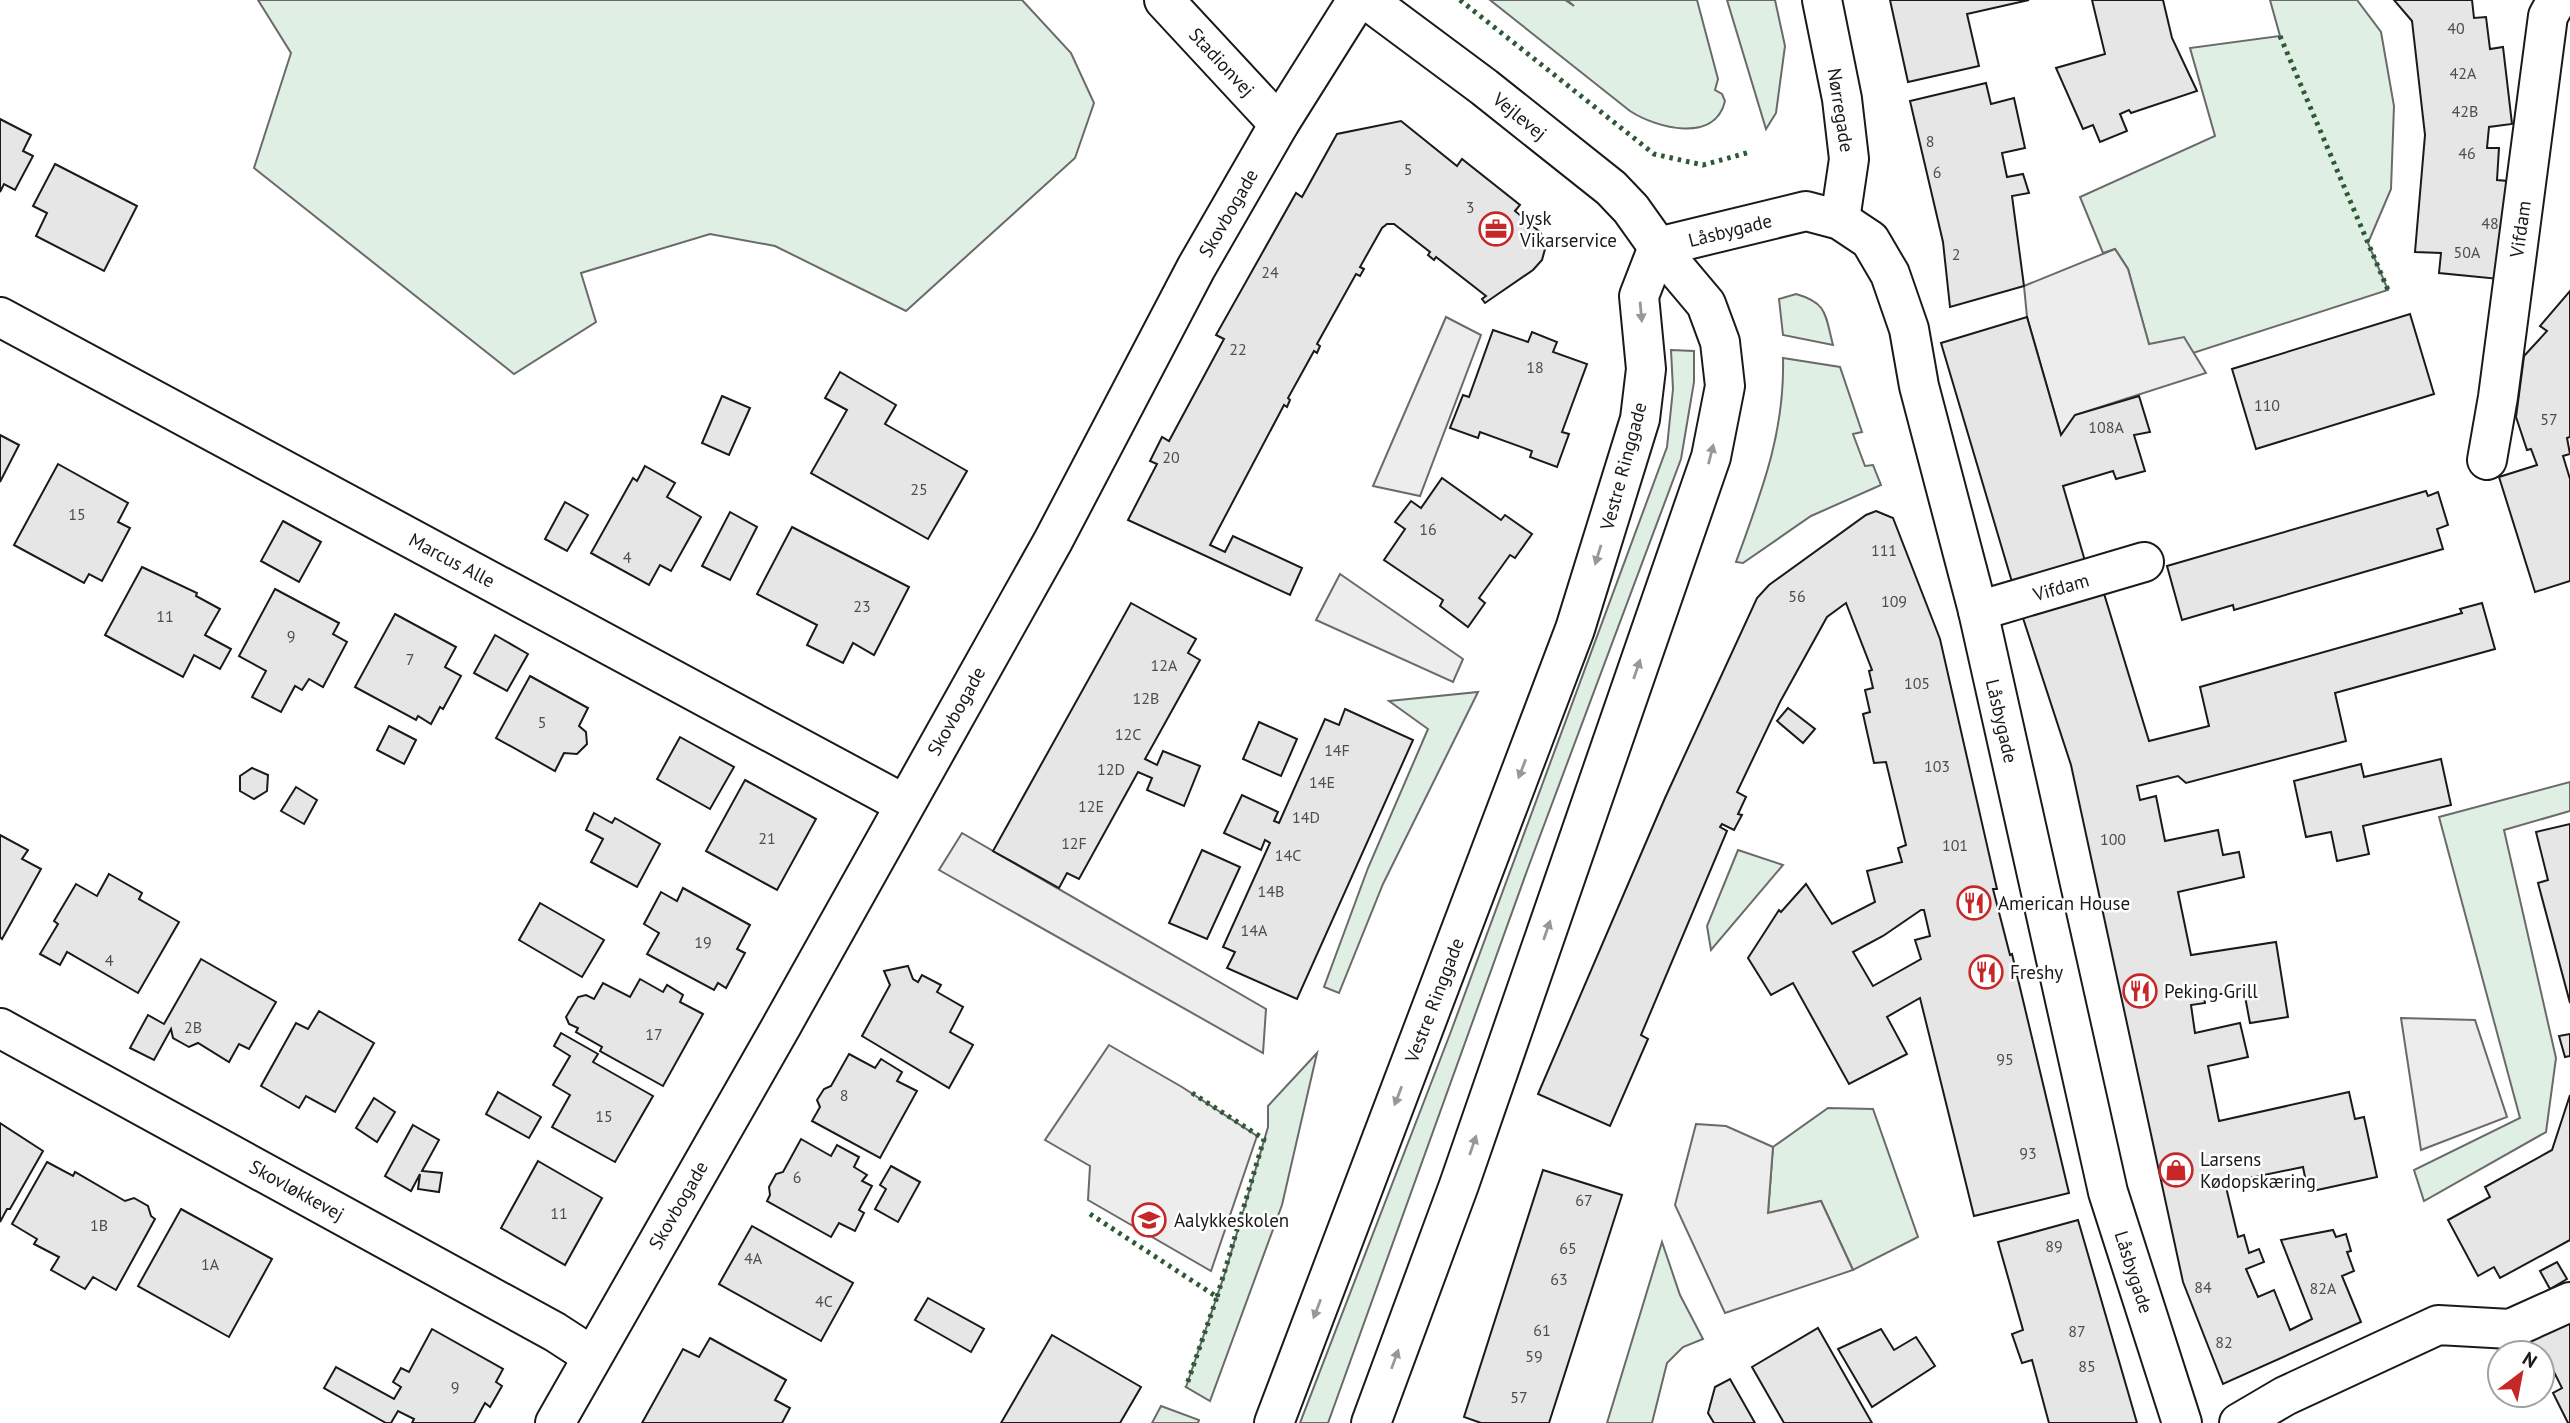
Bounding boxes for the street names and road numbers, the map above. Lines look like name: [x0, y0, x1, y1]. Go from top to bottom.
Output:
street label: Stadionvej: [1184, 23, 1260, 101]
street label: Nørregade: [1823, 66, 1859, 154]
street label: Vejlevej: [1487, 86, 1552, 145]
street label: Skovbogade: [1193, 165, 1263, 261]
street label: Vifdam: [2504, 199, 2536, 260]
street label: Låsbygade: [1686, 208, 1774, 252]
street label: Vestre Ringgade: [1594, 399, 1652, 534]
street label: Marcus Alle: [405, 527, 499, 593]
street label: Vifdam: [2029, 568, 2092, 607]
street label: Skovbogade: [922, 662, 990, 760]
street label: Låsbygade: [1981, 677, 2023, 765]
street label: Vestre Ringgade: [1399, 934, 1469, 1067]
street label: Skovløkkevej: [245, 1154, 349, 1226]
street label: Skovbogade: [643, 1157, 713, 1253]
street label: Låsbygade: [2109, 1228, 2159, 1316]

